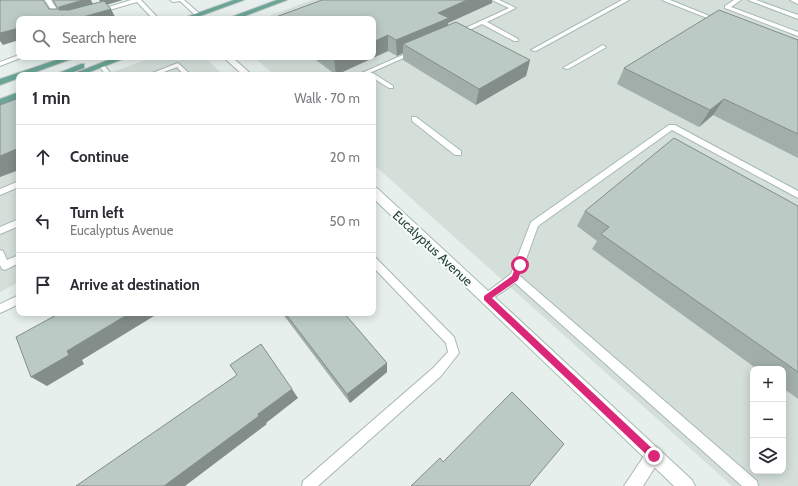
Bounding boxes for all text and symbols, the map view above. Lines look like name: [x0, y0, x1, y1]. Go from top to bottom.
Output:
search box: [16, 16, 376, 60]
icon: search: [30, 27, 52, 49]
text: Search here: [62, 29, 137, 47]
text: 1 min: [32, 88, 70, 108]
text: Walk · 70 m: [294, 90, 360, 106]
icon: ahead: [32, 146, 54, 168]
text: Continue: [70, 148, 129, 166]
text: 20 m: [330, 149, 360, 165]
text: Turn left: [70, 204, 124, 222]
street label: Eucalyptus Avenue: [390, 207, 476, 289]
icon: left: [32, 210, 54, 232]
text: 50 m: [330, 213, 360, 229]
text: Eucalyptus Avenue: [70, 222, 173, 238]
route start: [511, 256, 529, 274]
icon: arrive: [32, 274, 54, 296]
text: Arrive at destination: [70, 276, 200, 294]
map controls: [750, 366, 786, 474]
button: +: [750, 366, 786, 402]
button: −: [750, 402, 786, 438]
button: layers: [750, 438, 786, 474]
route end: [645, 447, 663, 465]

